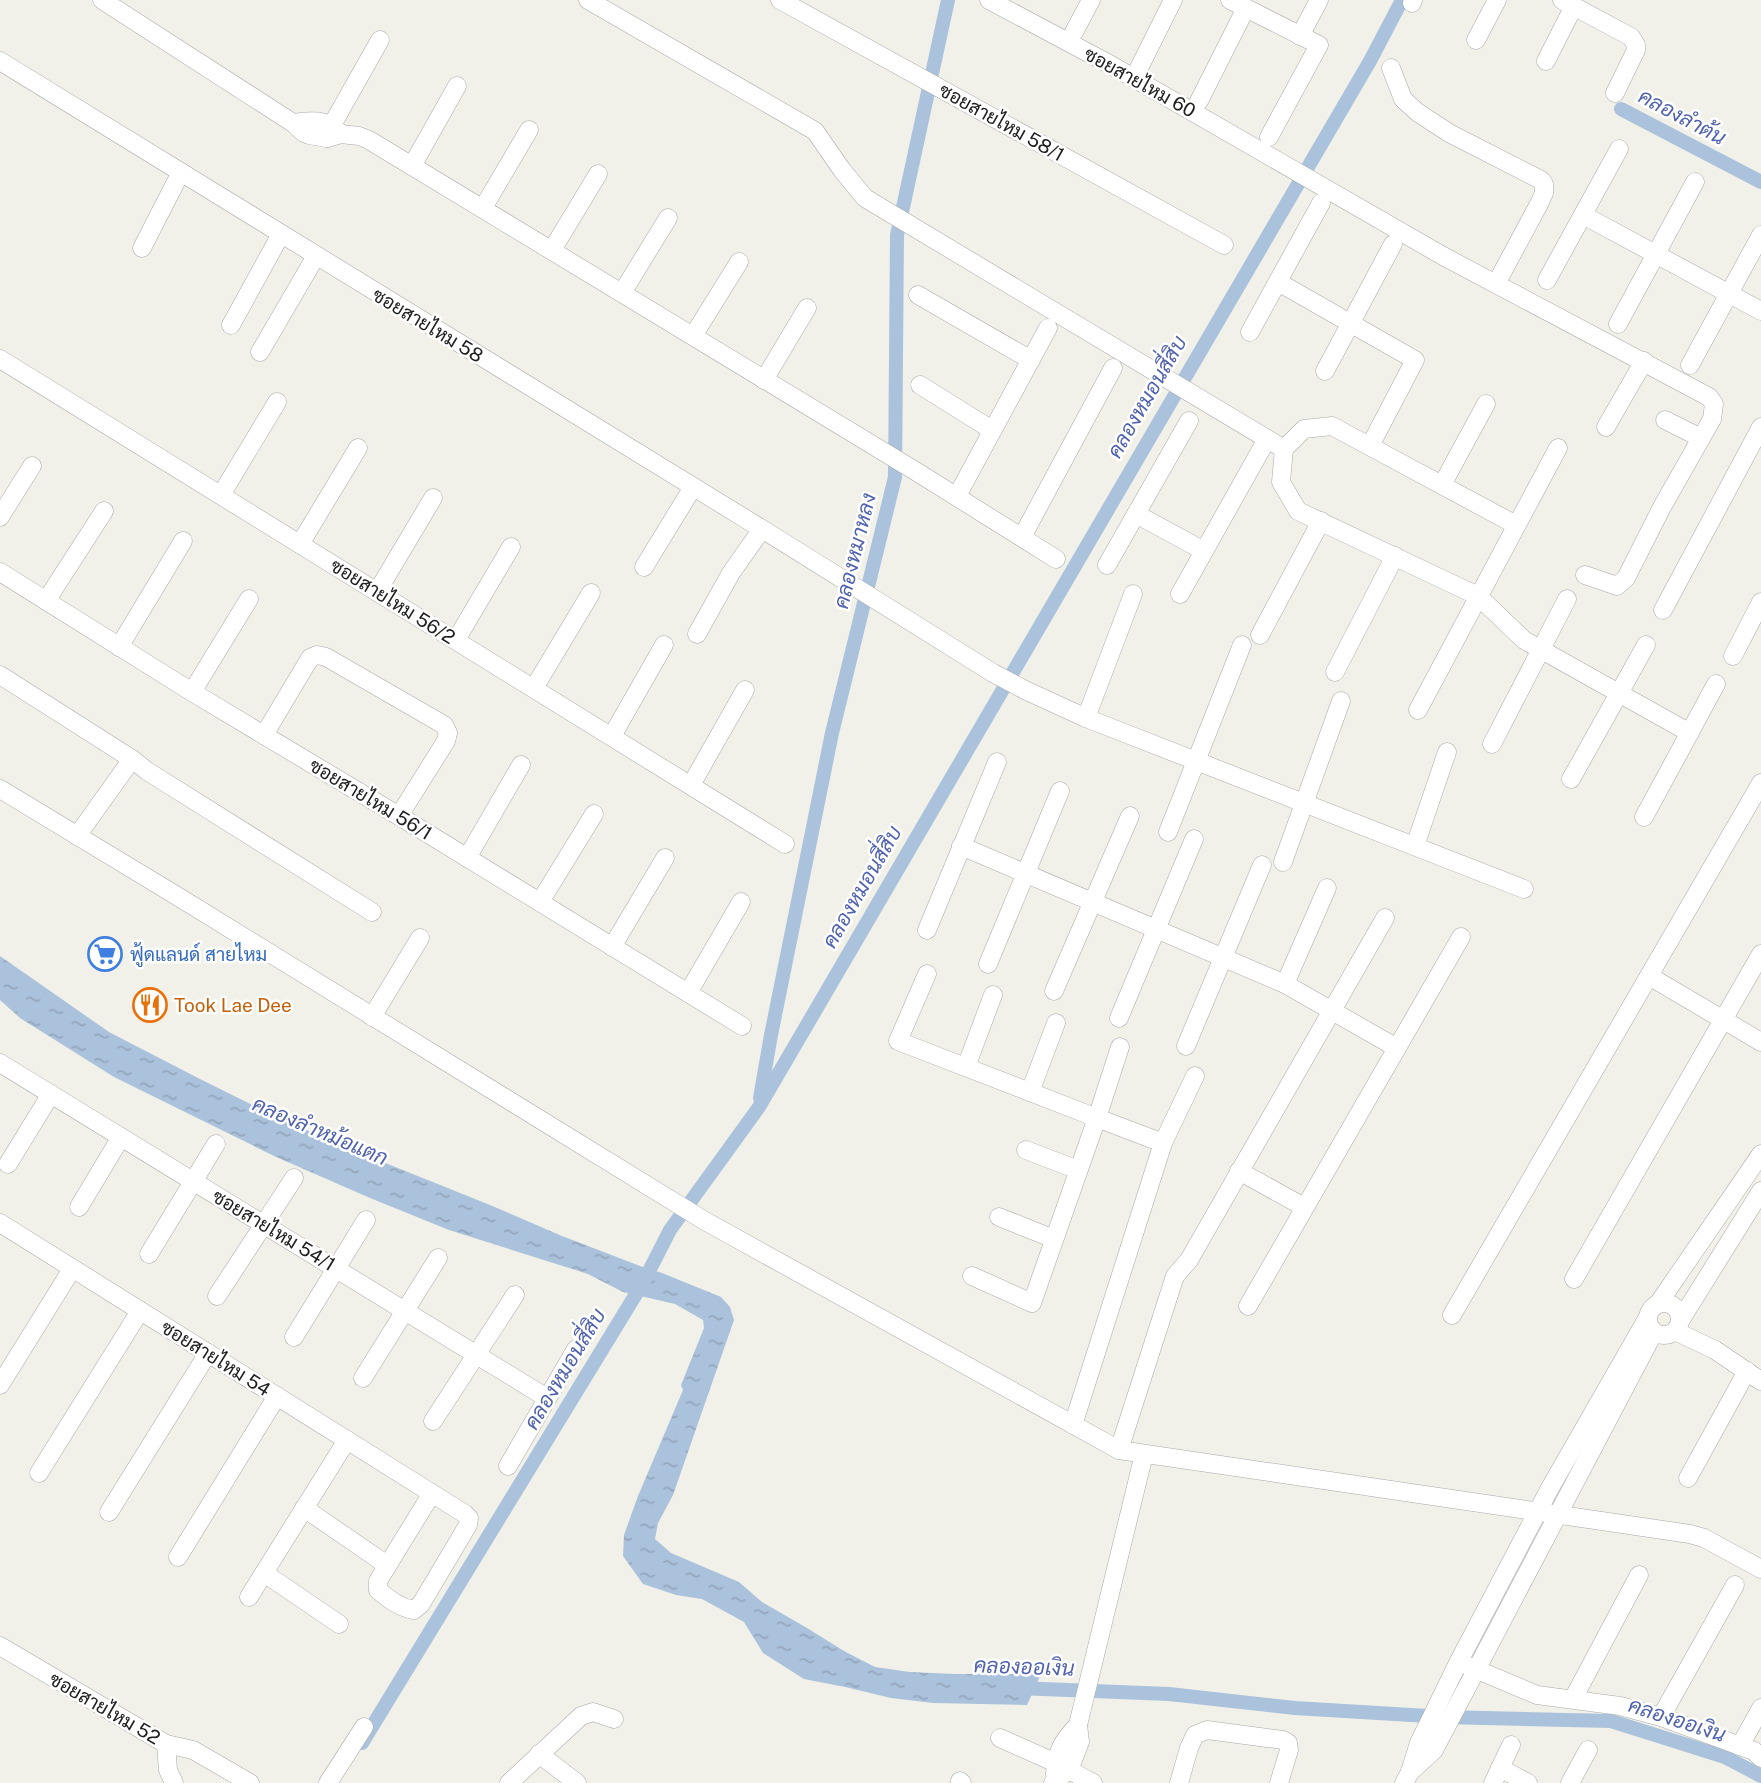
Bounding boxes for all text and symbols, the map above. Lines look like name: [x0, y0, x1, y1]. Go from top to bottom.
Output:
street label: ซอยสายไหม 60: [1080, 41, 1200, 122]
street label: ซอยสายไหม 58/1: [936, 78, 1069, 165]
water label: คลองลำต้น: [1634, 83, 1731, 150]
street label: ซอยสายไหม 58: [369, 283, 488, 367]
water label: คลองหมอนสี่สิบ: [1096, 327, 1192, 462]
water label: คลองหมาหลง: [828, 491, 881, 611]
street label: ซอยสายไหม 56/2: [327, 553, 460, 648]
street label: ซอยสายไหม 56/1: [306, 753, 437, 844]
water label: คลองหมอนสี่สิบ: [811, 817, 907, 952]
supermarket icon: ฟู้ดแลนด์ สายไหม: [86, 935, 124, 973]
place label: ฟู้ดแลนด์ สายไหม: [130, 942, 267, 968]
restaurant icon: Took Lae Dee: [131, 986, 169, 1024]
place label: Took Lae Dee: [174, 994, 292, 1016]
water label: คลองลำหม้อแตก: [249, 1091, 392, 1170]
street label: ซอยสายไหม 54/1: [209, 1184, 340, 1275]
water label: คลองหมอนสี่สิบ: [513, 1300, 611, 1434]
street label: ซอยสายไหม 54: [157, 1315, 275, 1400]
water label: คลองออเงิน: [973, 1652, 1075, 1681]
street label: ซอยสายไหม 52: [46, 1667, 165, 1749]
water label: คลองออเงิน: [1625, 1692, 1730, 1747]

